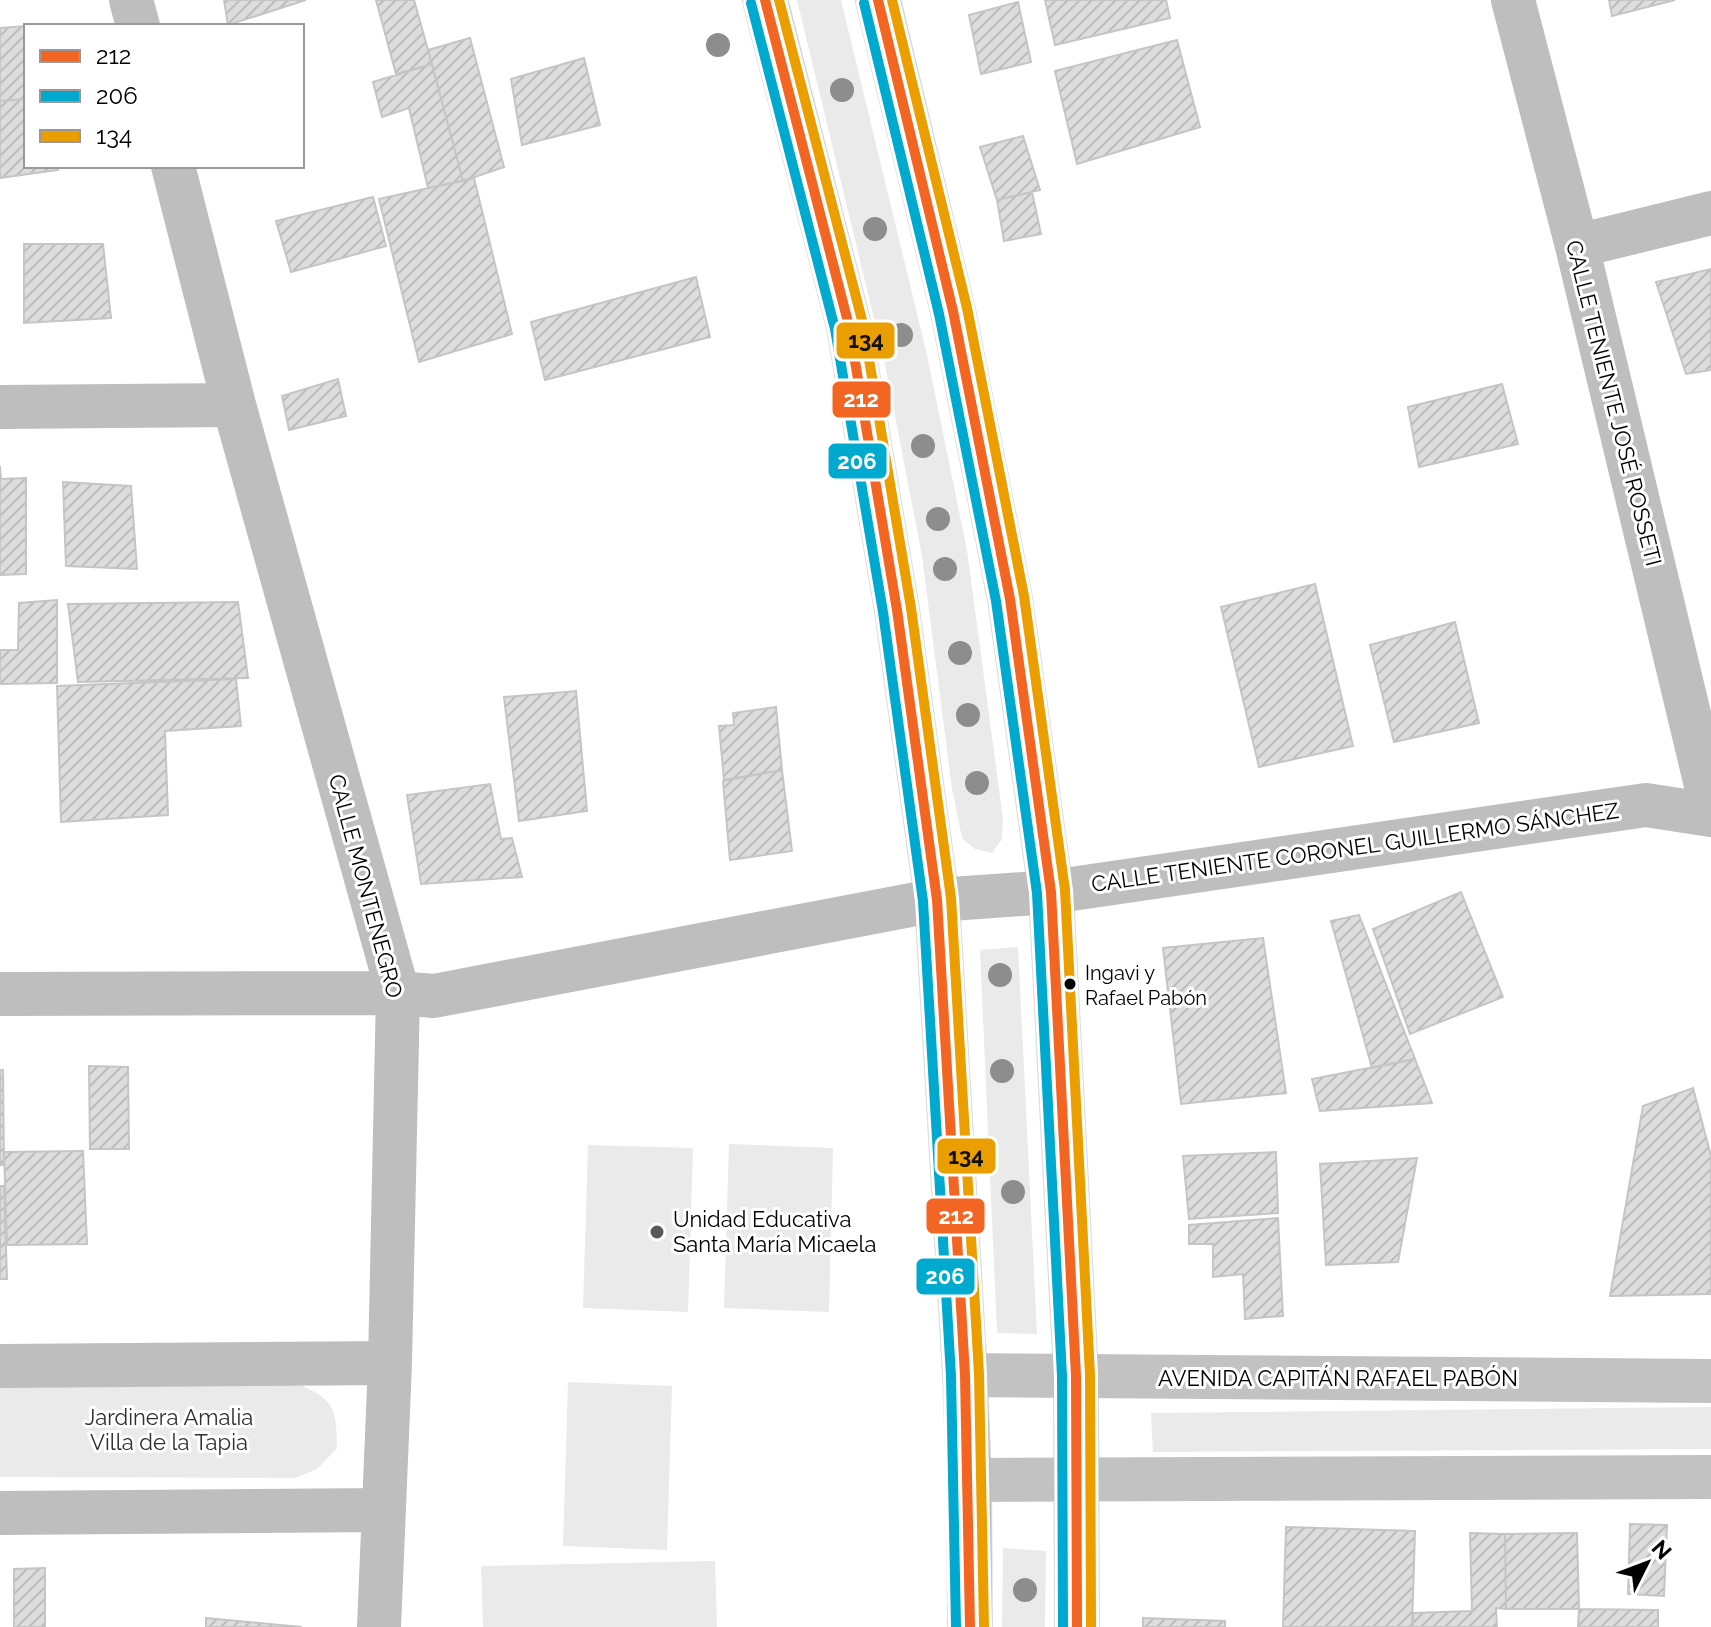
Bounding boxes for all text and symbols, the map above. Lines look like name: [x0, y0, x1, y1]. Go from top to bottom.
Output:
legend: [24, 24, 304, 168]
text: 212: [96, 41, 131, 70]
text: 206: [96, 81, 138, 110]
text: 134: [96, 121, 132, 150]
street label: CALLE TENIENTE JOSÉ ROSSETI: [1561, 238, 1667, 568]
line badge: 134: [835, 321, 896, 360]
text: 134: [848, 327, 884, 353]
line badge: 212: [831, 380, 892, 419]
text: 212: [843, 386, 879, 412]
line badge: 206: [827, 442, 888, 480]
text: 206: [837, 448, 877, 474]
street label: CALLE MONTENEGRO: [324, 771, 408, 1001]
street label: CALLE TENIENTE CORONEL GUILLERMO SÁNCHEZ: [1090, 797, 1621, 897]
place label: Ingavi y Rafael Pabón: [1085, 961, 1207, 1010]
marker: Ingavi y Rafael Pabón: [1062, 976, 1078, 992]
line badge: 134: [936, 1137, 997, 1175]
text: 134: [948, 1143, 984, 1169]
line badge: 212: [925, 1197, 986, 1235]
text: 212: [938, 1203, 974, 1229]
place label: Unidad Educativa Santa María Micaela: [673, 1206, 876, 1257]
marker: Unidad Educativa Santa María Micaela: [648, 1223, 666, 1241]
line badge: 206: [915, 1257, 976, 1296]
text: 206: [925, 1263, 965, 1289]
street label: AVENIDA CAPITÁN RAFAEL PABÓN: [1158, 1365, 1518, 1391]
park label: Jardinera Amalia Villa de la Tapia: [85, 1404, 253, 1455]
north arrow: [1607, 1523, 1687, 1603]
text: N: [1647, 1535, 1677, 1565]

